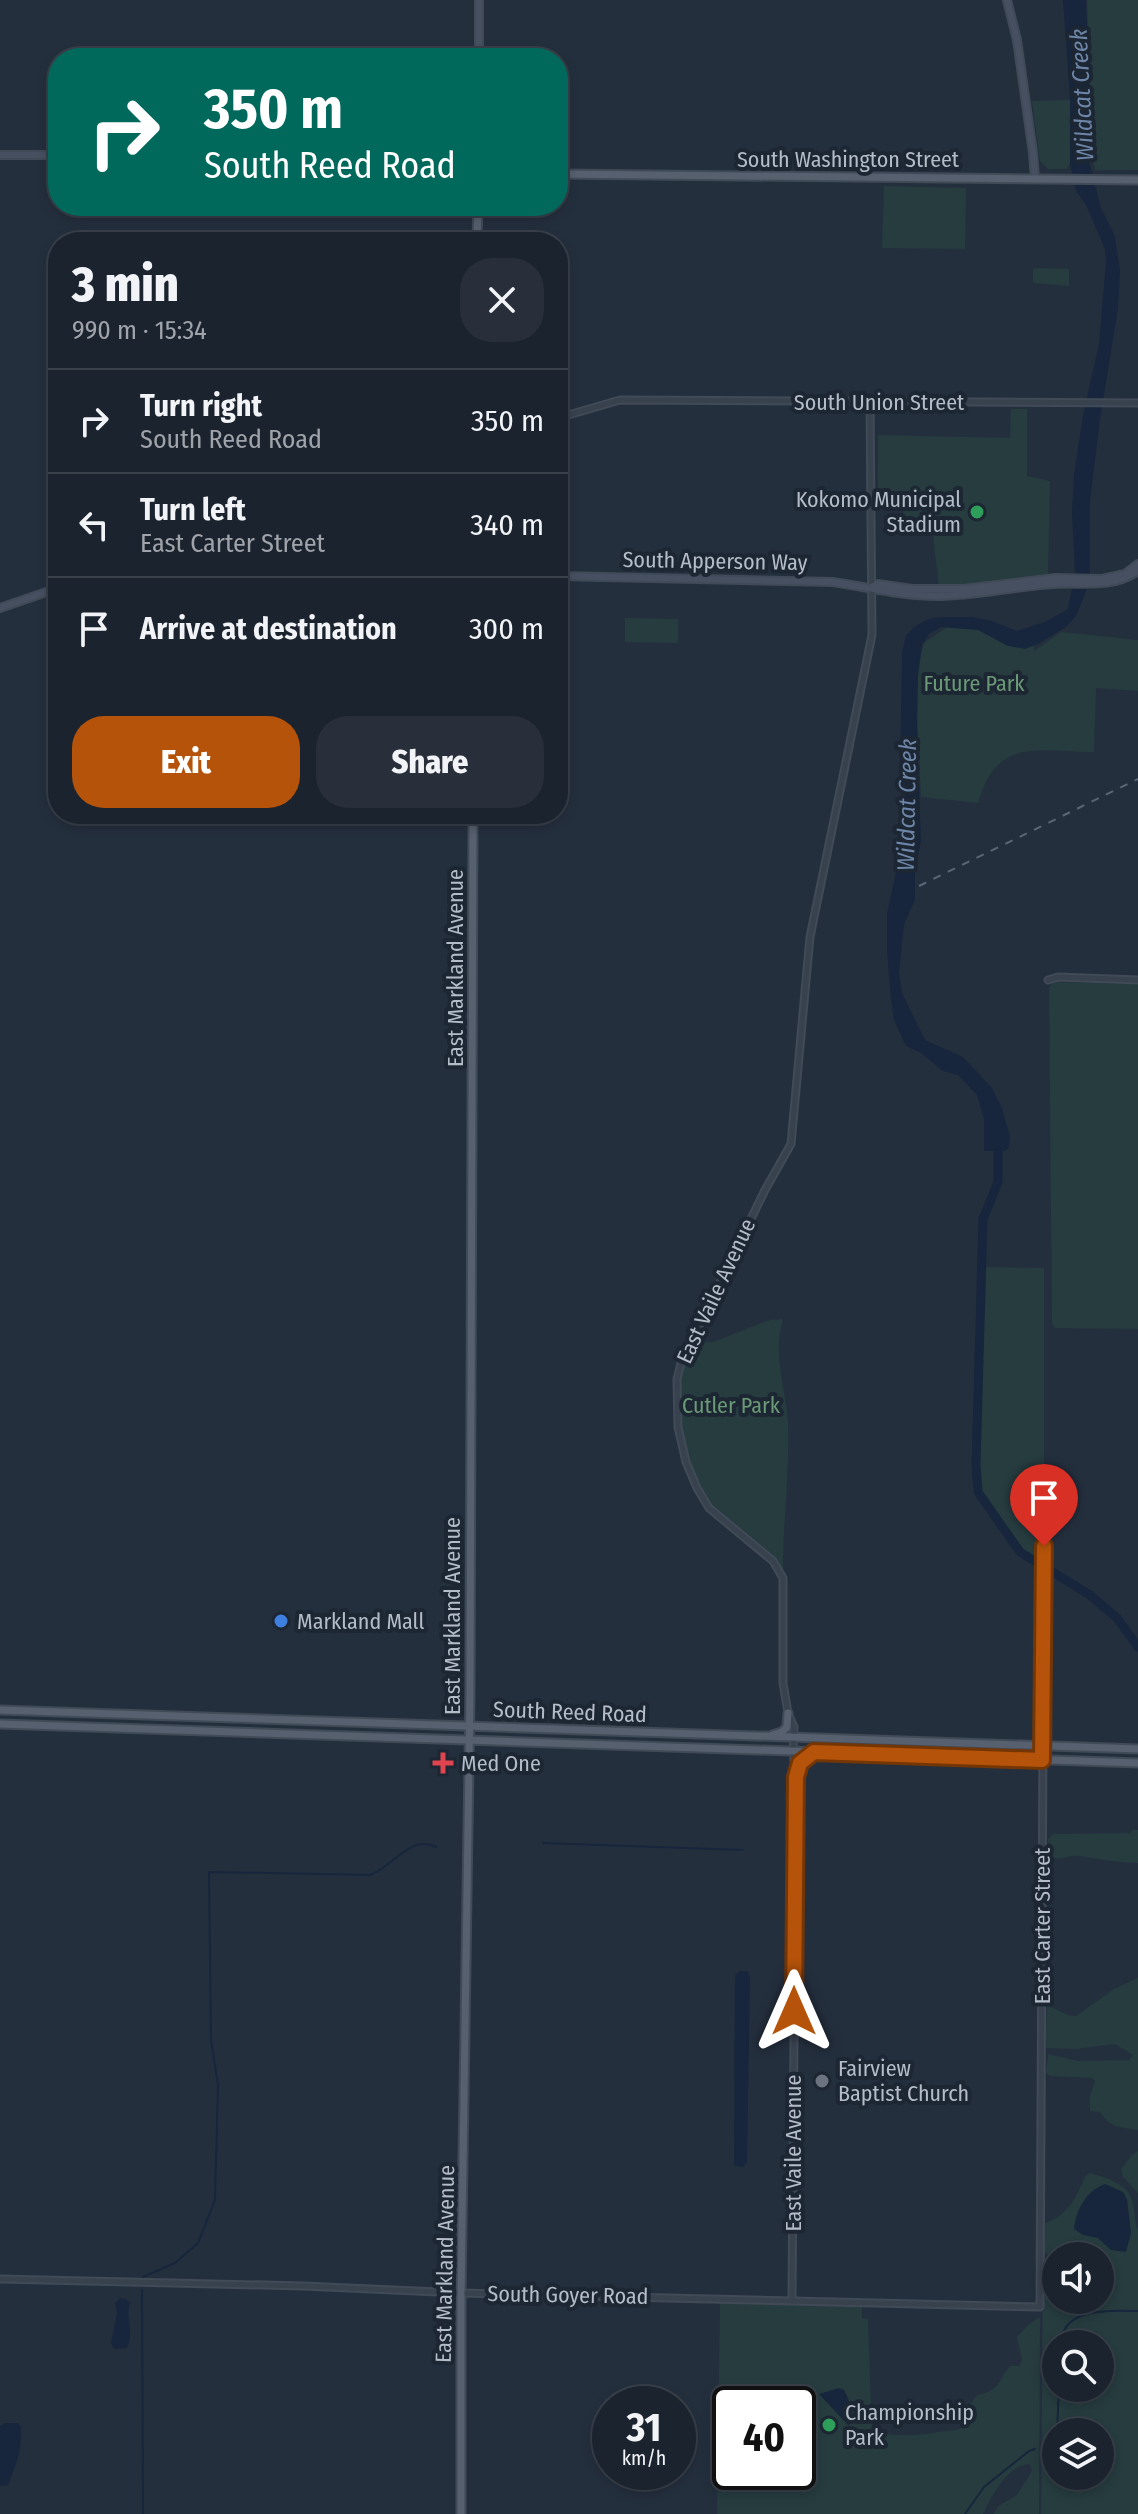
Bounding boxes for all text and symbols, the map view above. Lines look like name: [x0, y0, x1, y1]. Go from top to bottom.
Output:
water label: Wildcat Creek: [1065, 28, 1099, 162]
text: 350 m: [204, 76, 343, 143]
icon: right: [72, 80, 176, 184]
text: South Reed Road: [204, 144, 456, 188]
street label: South Washington Street: [737, 146, 960, 173]
text: 3 min: [72, 256, 179, 314]
button: close: [460, 258, 544, 342]
text: 990 m · 15:34: [72, 315, 207, 346]
text: Turn right: [140, 388, 262, 424]
street label: South Union Street: [794, 389, 965, 416]
icon: right: [72, 399, 116, 443]
text: 350 m: [471, 403, 544, 439]
text: South Reed Road: [140, 424, 322, 455]
place label: Kokomo Municipal Stadium: [796, 486, 961, 538]
text: Turn left: [140, 492, 246, 528]
icon: left: [72, 503, 116, 547]
marker: Kokomo Municipal Stadium: [968, 503, 986, 521]
text: 340 m: [470, 507, 544, 543]
text: East Carter Street: [140, 528, 325, 559]
street label: South Apperson Way: [622, 546, 808, 576]
icon: arrive: [72, 607, 116, 651]
text: Arrive at destination: [140, 611, 397, 647]
text: 300 m: [469, 611, 544, 647]
park label: Future Park: [923, 670, 1025, 697]
button: Exit: [72, 716, 300, 808]
button: Share: [316, 716, 544, 808]
water label: Wildcat Creek: [892, 738, 922, 871]
street label: East Markland Avenue: [442, 869, 469, 1067]
street label: East Vaile Avenue: [671, 1214, 761, 1368]
park label: Cutler Park: [682, 1392, 781, 1419]
pin: [1010, 1464, 1078, 1546]
icon: arrive: [1022, 1476, 1066, 1520]
street label: East Markland Avenue: [439, 1517, 466, 1715]
place label: Markland Mall: [297, 1608, 424, 1635]
marker: Markland Mall: [272, 1612, 290, 1630]
street label: South Reed Road: [493, 1696, 647, 1728]
place label: Med One: [461, 1750, 541, 1777]
marker: Med One: [432, 1752, 454, 1774]
street label: East Carter Street: [1029, 1847, 1056, 2004]
position arrow: [752, 1969, 836, 2053]
place label: Fairview Baptist Church: [838, 2055, 969, 2107]
marker: Fairview Baptist Church: [813, 2072, 831, 2090]
street label: East Vaile Avenue: [780, 2075, 807, 2231]
street label: East Markland Avenue: [430, 2165, 460, 2363]
map controls: [1042, 2242, 1114, 2490]
button: sound: [1042, 2242, 1114, 2314]
street label: South Goyer Road: [487, 2280, 649, 2310]
button: search: [1042, 2330, 1114, 2402]
speed limit sign: 40: [712, 2386, 816, 2490]
place label: Championship Park: [845, 2399, 974, 2451]
text: 31: [626, 2404, 662, 2452]
marker: Championship Park: [820, 2416, 838, 2434]
button: layers: [1042, 2418, 1114, 2490]
text: km/h: [622, 2446, 666, 2470]

